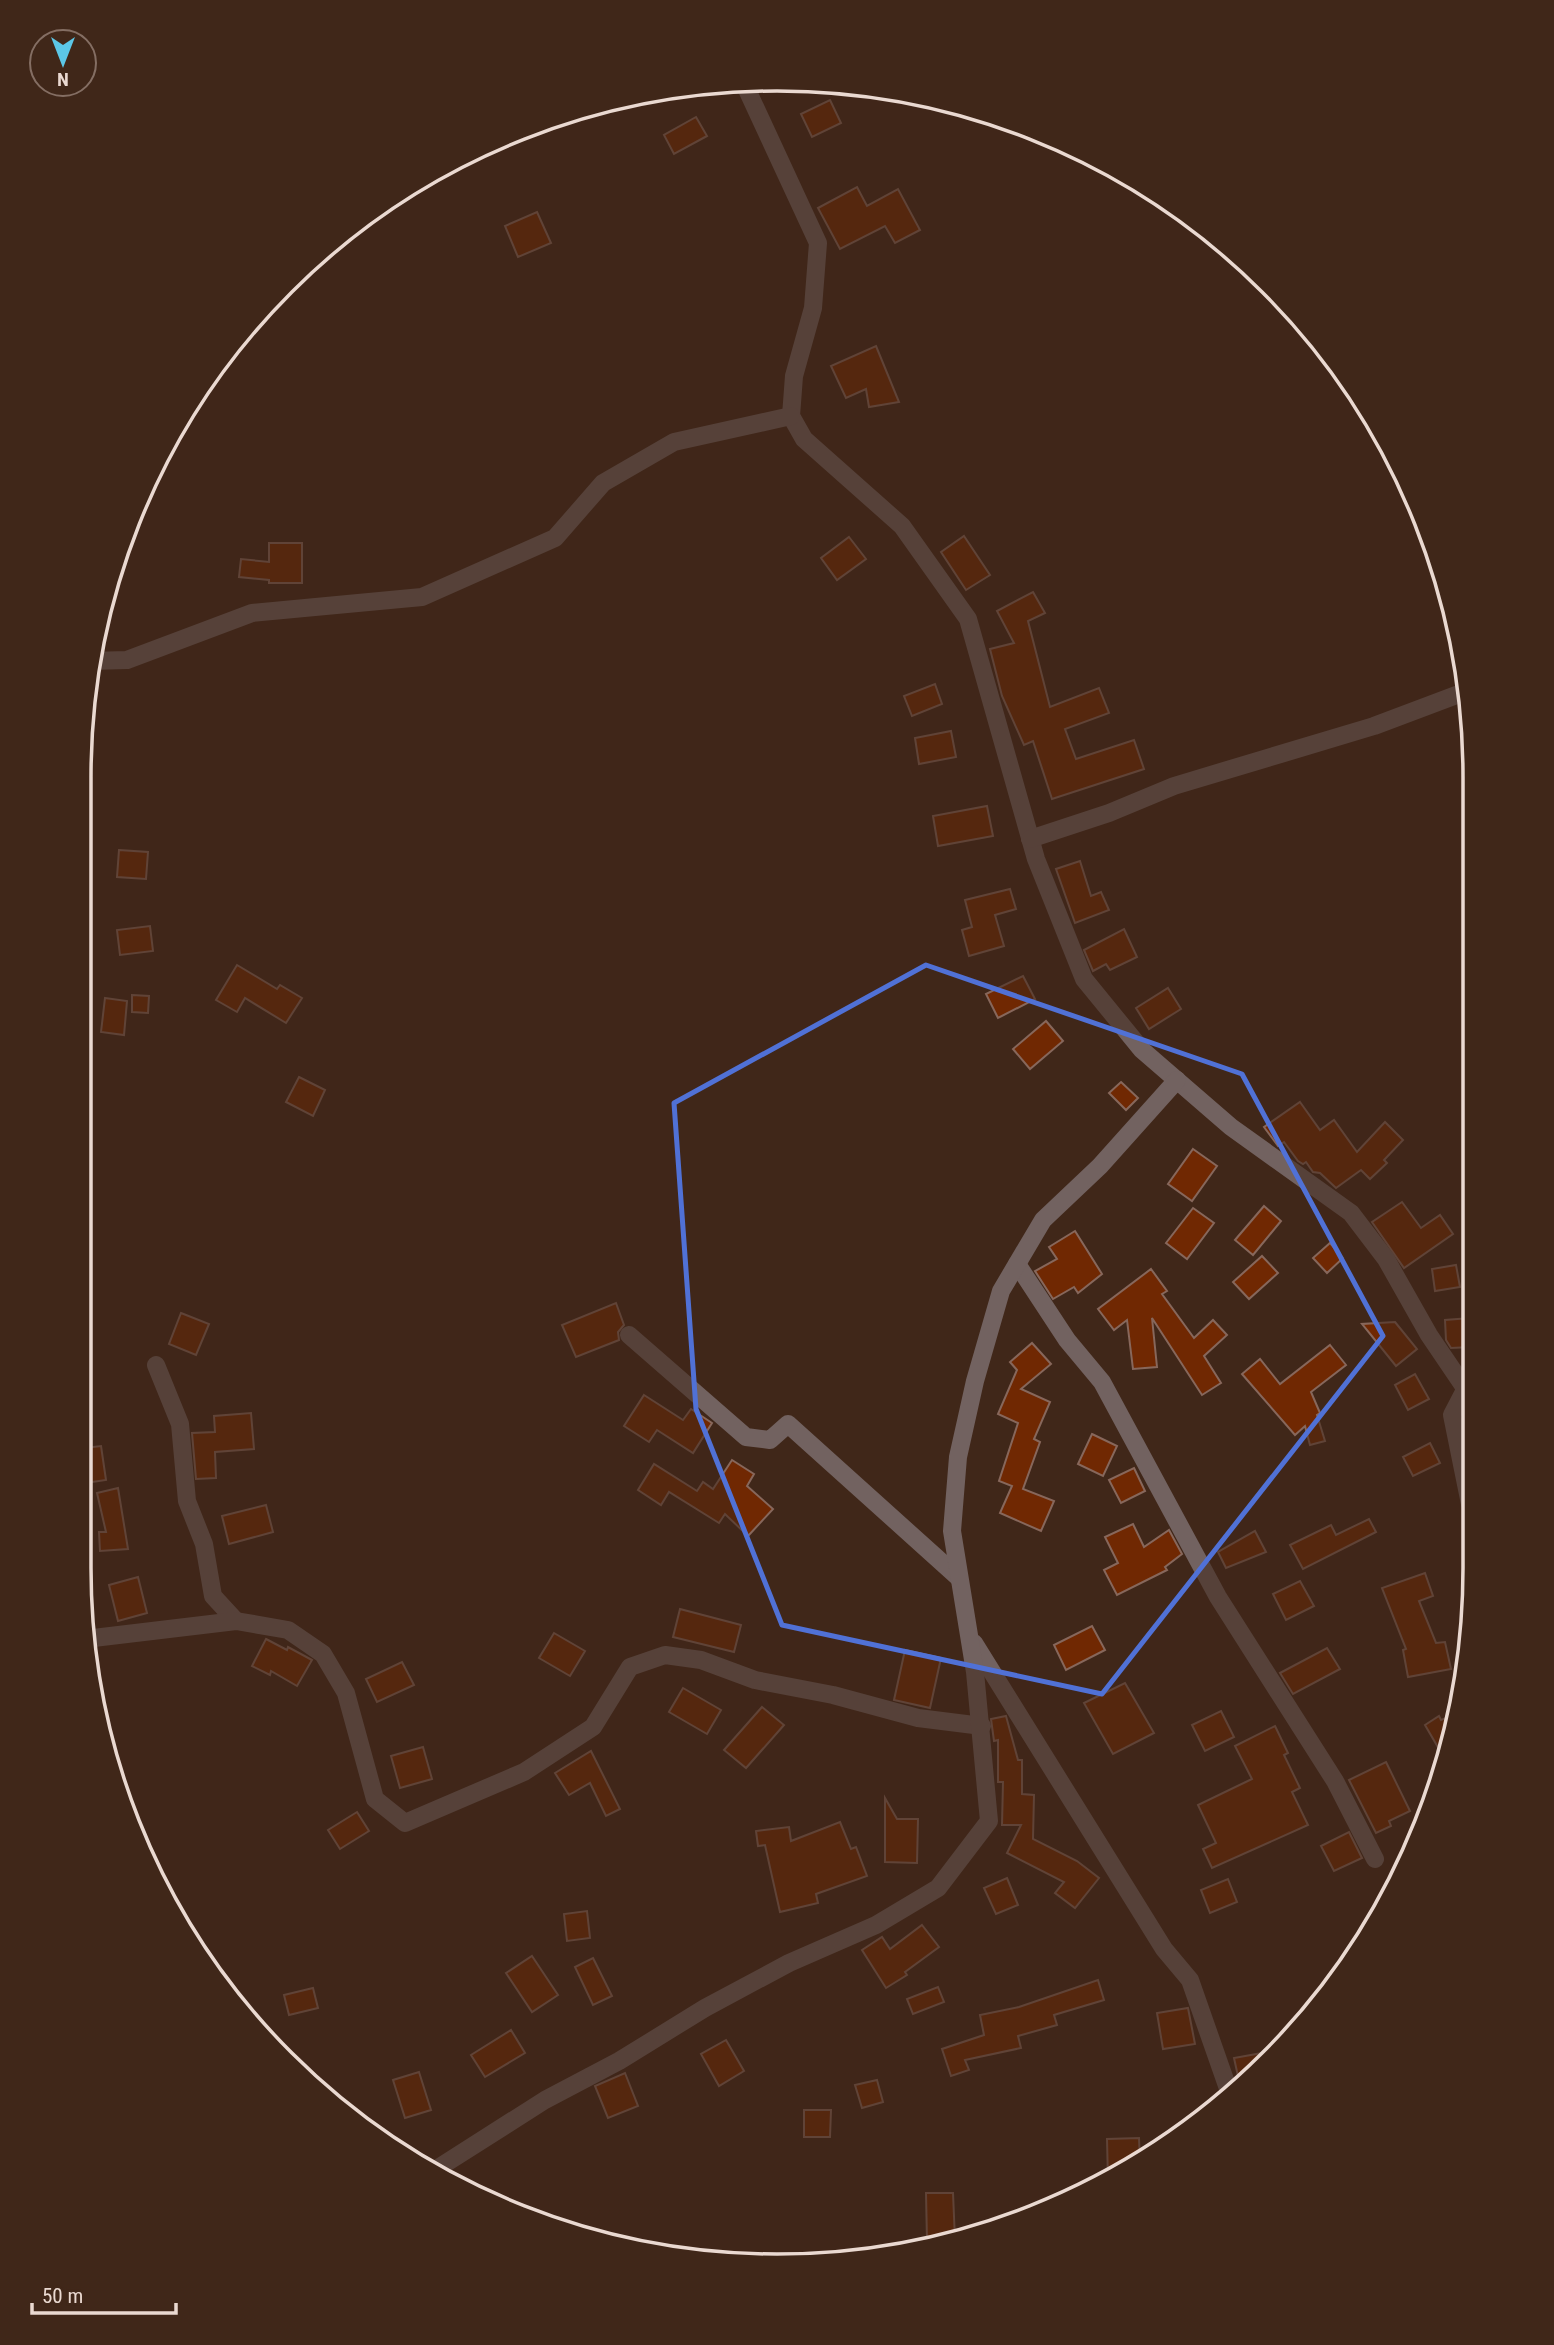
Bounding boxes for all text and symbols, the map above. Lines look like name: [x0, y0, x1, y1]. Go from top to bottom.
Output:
north arrow: [28, 28, 98, 98]
text: N: [57, 68, 69, 91]
scale bar: [32, 2272, 175, 2316]
text: 50 m: [42, 2284, 83, 2308]

